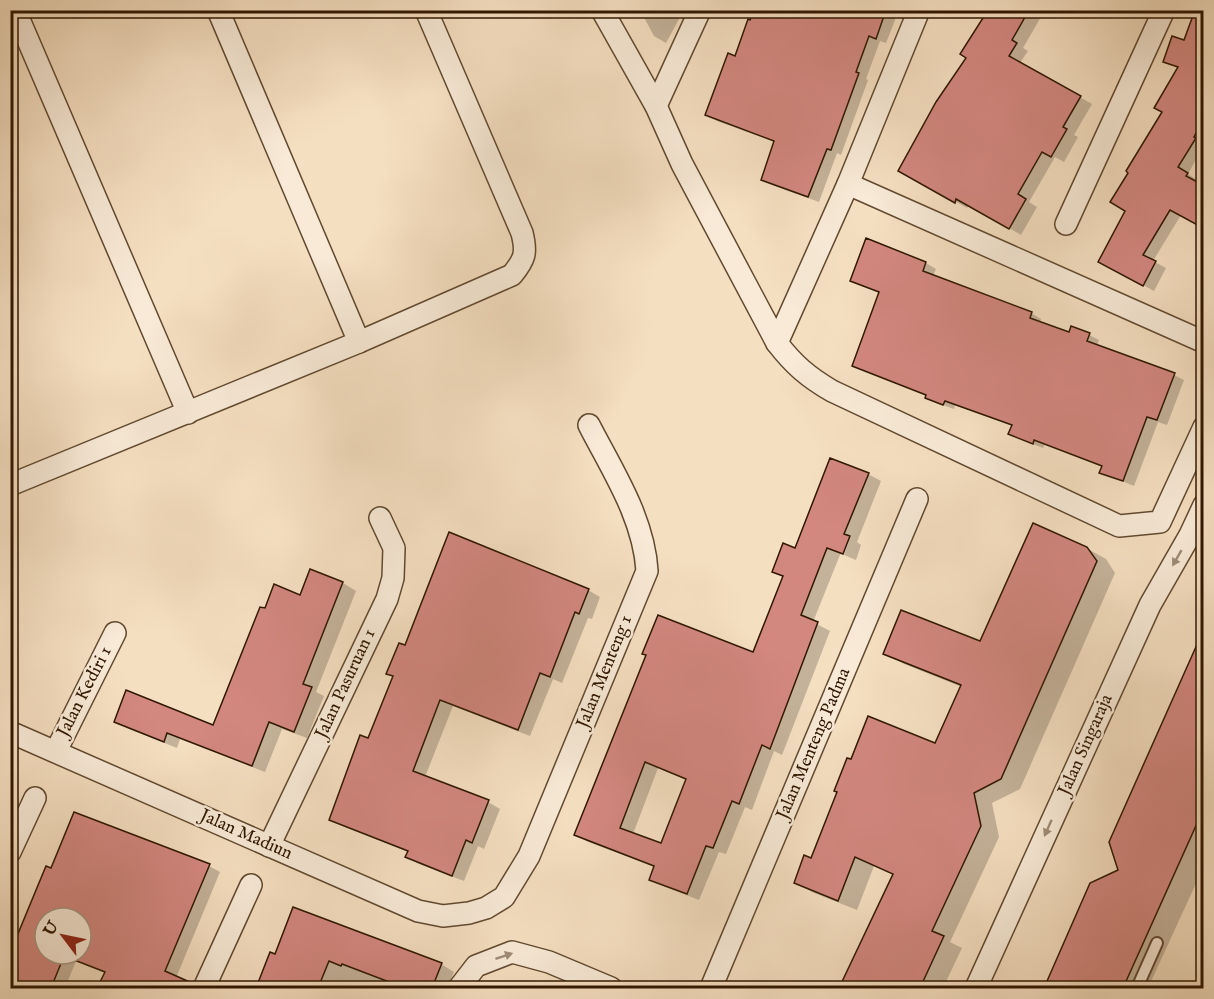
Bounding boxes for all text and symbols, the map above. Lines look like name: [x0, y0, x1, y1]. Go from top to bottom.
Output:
one-way arrow: [1172, 549, 1182, 566]
street label: Jalan Menteng 1: [571, 612, 638, 734]
street label: Jalan Pasuruan 1: [310, 625, 381, 744]
street label: Jalan Kediri 1: [51, 643, 118, 743]
street label: Jalan Menteng Padma: [771, 665, 856, 825]
street label: Jalan Singaraja: [1053, 691, 1119, 801]
street label: Jalan Madiun: [194, 804, 296, 866]
one-way arrow: [1044, 820, 1053, 837]
north arrow: [33, 906, 93, 966]
text: U: [39, 918, 64, 941]
one-way arrow: [495, 951, 513, 960]

